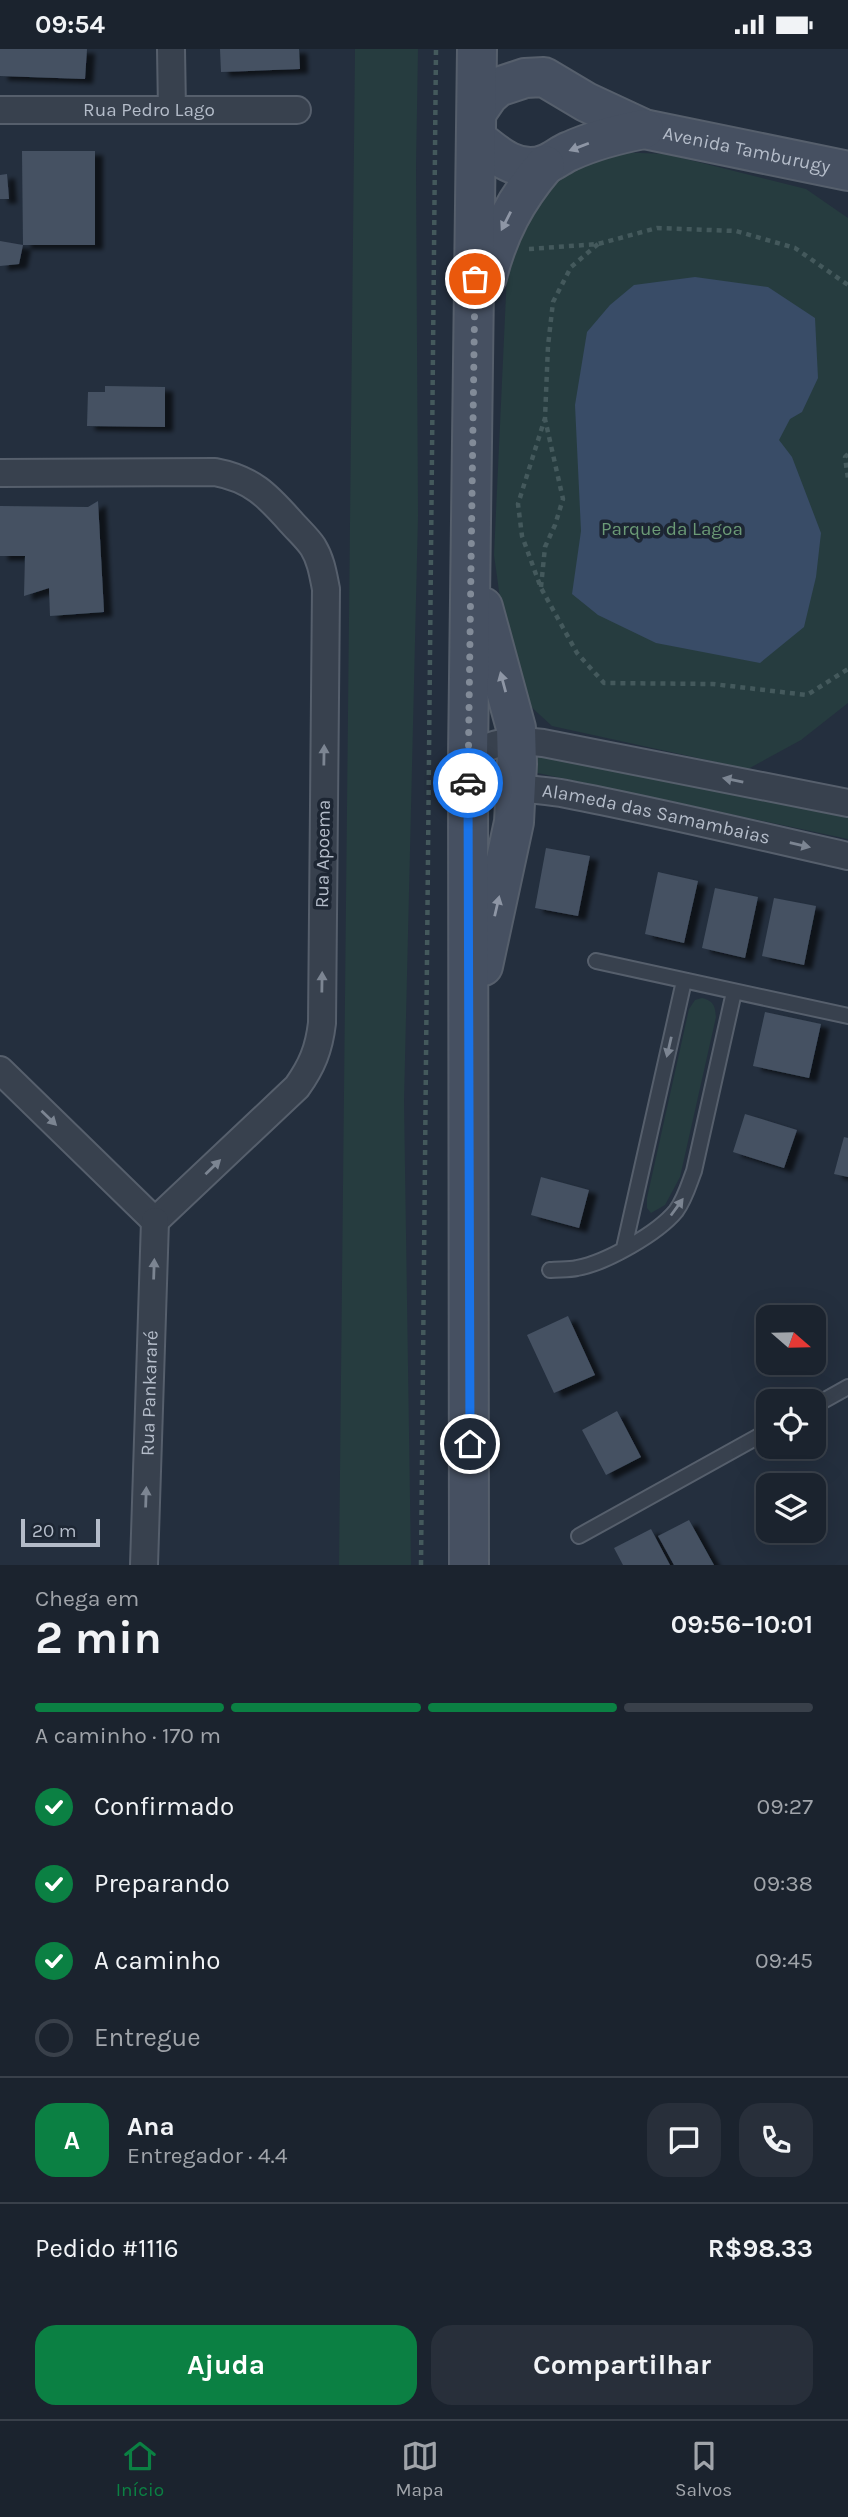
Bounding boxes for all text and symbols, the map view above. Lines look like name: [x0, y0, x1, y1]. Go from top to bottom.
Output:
text: 09:54: [35, 9, 105, 40]
street label: Rua Pedro Lago: [83, 99, 215, 121]
street label: Avenida Tamburugy: [661, 122, 832, 178]
one-way arrow: [568, 142, 589, 153]
one-way arrow: [501, 211, 512, 231]
pin: [445, 249, 505, 309]
icon: bag: [456, 260, 494, 298]
park label: Parque da Lagoa: [601, 518, 743, 540]
one-way arrow: [497, 671, 508, 693]
one-way arrow: [318, 743, 330, 765]
courier: [433, 748, 503, 818]
icon: car: [449, 764, 487, 802]
one-way arrow: [722, 774, 744, 785]
street label: Alameda das Samambaias: [541, 780, 772, 849]
street label: Rua Apoema: [311, 800, 335, 908]
one-way arrow: [789, 840, 811, 851]
one-way arrow: [491, 894, 502, 916]
one-way arrow: [316, 971, 328, 993]
one-way arrow: [663, 1036, 674, 1058]
one-way arrow: [40, 1109, 57, 1125]
one-way arrow: [204, 1160, 221, 1176]
one-way arrow: [670, 1198, 684, 1216]
one-way arrow: [148, 1258, 159, 1280]
north arrow: [756, 1305, 826, 1375]
map controls: [756, 1305, 826, 1543]
street label: Rua Pankararé: [136, 1330, 163, 1456]
button: locate: [756, 1389, 826, 1459]
pin: [440, 1414, 500, 1474]
icon: home: [451, 1425, 489, 1463]
button: layers: [756, 1473, 826, 1543]
one-way arrow: [141, 1486, 152, 1508]
scale bar: [21, 1516, 100, 1548]
text: 20 m: [32, 1520, 77, 1542]
text: Chega em: [35, 1585, 139, 1612]
text: 09:56–10:01: [671, 1609, 813, 1640]
text: 2 min: [35, 1611, 162, 1665]
text: A caminho · 170 m: [35, 1722, 221, 1749]
icon: check: [35, 1788, 73, 1826]
text: Confirmado: [94, 1791, 234, 1822]
text: 09:27: [757, 1793, 813, 1820]
icon: check: [35, 1865, 73, 1903]
text: Preparando: [94, 1868, 230, 1899]
text: 09:38: [753, 1870, 813, 1897]
icon: check: [35, 1942, 73, 1980]
text: A caminho: [94, 1945, 221, 1976]
text: 09:45: [755, 1947, 813, 1974]
text: Entregue: [94, 2022, 201, 2053]
button: chat: [647, 2103, 721, 2177]
button: phone: [739, 2103, 813, 2177]
text: Ana: [127, 2111, 175, 2142]
text: A: [64, 2125, 80, 2156]
text: Entregador · 4.4: [127, 2142, 288, 2169]
text: Pedido #1116: [35, 2233, 179, 2264]
text: R$98.33: [708, 2233, 813, 2264]
button: Ajuda: [35, 2325, 417, 2405]
button: Compartilhar: [431, 2325, 813, 2405]
tab: Início: [116, 2437, 164, 2501]
tab: Mapa: [395, 2437, 444, 2501]
tab: Salvos: [675, 2437, 732, 2501]

